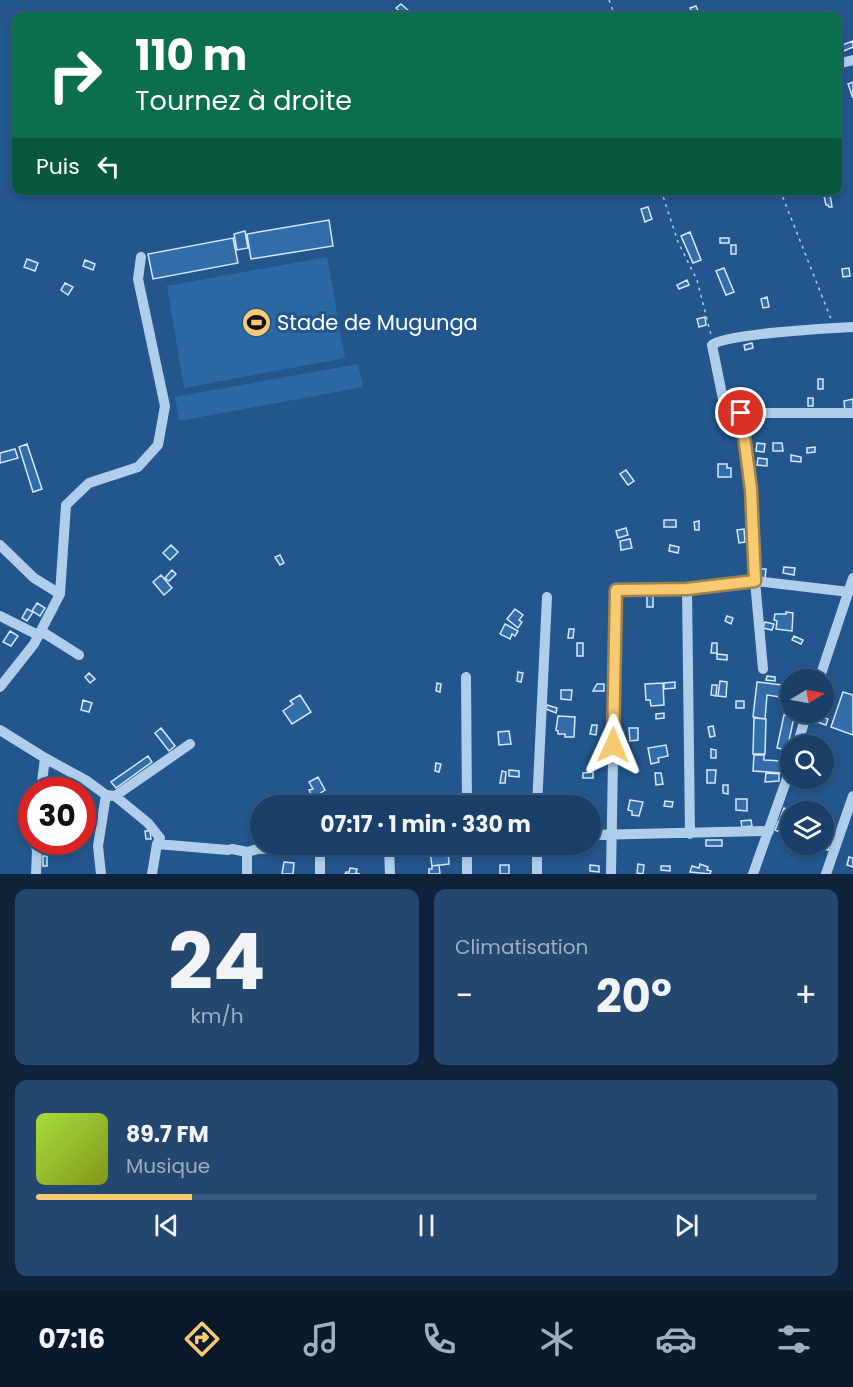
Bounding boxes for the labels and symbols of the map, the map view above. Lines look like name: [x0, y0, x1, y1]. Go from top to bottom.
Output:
sports icon: Stade de Mugunga: [240, 306, 272, 338]
place label: Stade de Mugunga: [277, 308, 478, 337]
pin: [715, 387, 766, 438]
north arrow: [780, 669, 834, 723]
position arrow: [581, 713, 645, 777]
speed limit sign: 30: [18, 777, 96, 855]

